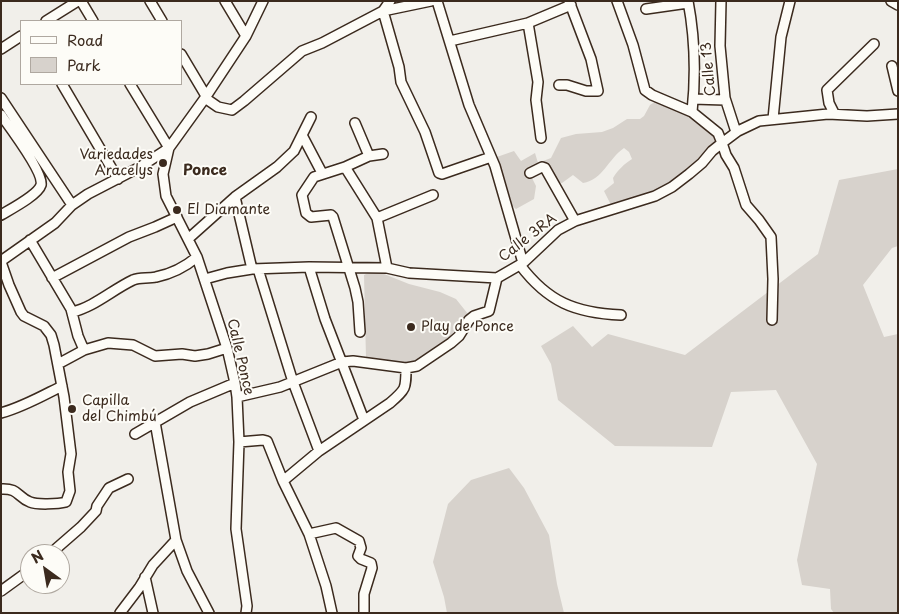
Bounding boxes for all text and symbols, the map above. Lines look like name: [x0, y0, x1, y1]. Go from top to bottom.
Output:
legend: [20, 20, 182, 85]
text: Road: [67, 28, 103, 51]
street label: Calle 13: [698, 41, 720, 97]
text: Park: [67, 53, 101, 76]
place label: Variedades Aracelys: [79, 147, 153, 180]
marker: Variedades Aracelys: [157, 157, 169, 169]
district label: Ponce: [183, 162, 227, 180]
place label: El Diamante: [187, 202, 270, 218]
marker: El Diamante: [171, 204, 183, 216]
street label: Calle 3RA: [496, 210, 560, 266]
street label: Calle Ponce: [223, 317, 257, 397]
place label: Play de Ponce: [421, 319, 514, 335]
marker: Play de Ponce: [405, 321, 417, 333]
place label: Capilla del Chimbú: [82, 393, 157, 426]
marker: Capilla del Chimbú: [66, 403, 78, 415]
north arrow: [20, 544, 70, 594]
text: N: [27, 545, 48, 569]

